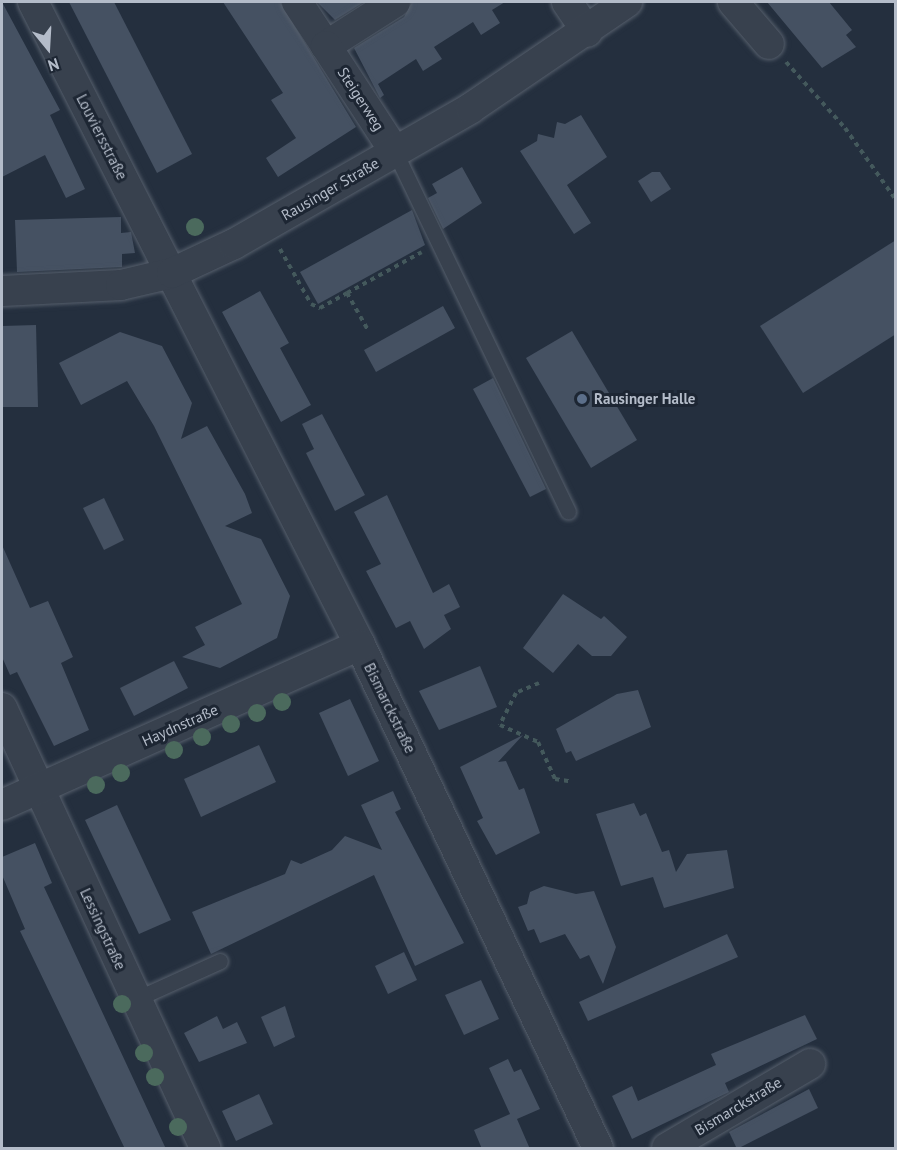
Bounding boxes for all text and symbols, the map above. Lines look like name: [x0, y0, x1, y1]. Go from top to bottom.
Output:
north arrow: [18, 18, 78, 78]
text: N: [45, 54, 62, 76]
street label: Steigerweg: [334, 64, 388, 134]
street label: Louviersstraße: [73, 91, 131, 183]
street label: Rausinger Straße: [278, 154, 382, 224]
place label: Rausinger Halle: [594, 390, 695, 408]
marker: Rausinger Halle: [575, 392, 589, 406]
street label: Bismarckstraße: [360, 660, 420, 756]
street label: Haydnstraße: [139, 700, 221, 750]
street label: Lessingstraße: [76, 885, 130, 973]
street label: Bismarckstraße: [691, 1073, 785, 1139]

